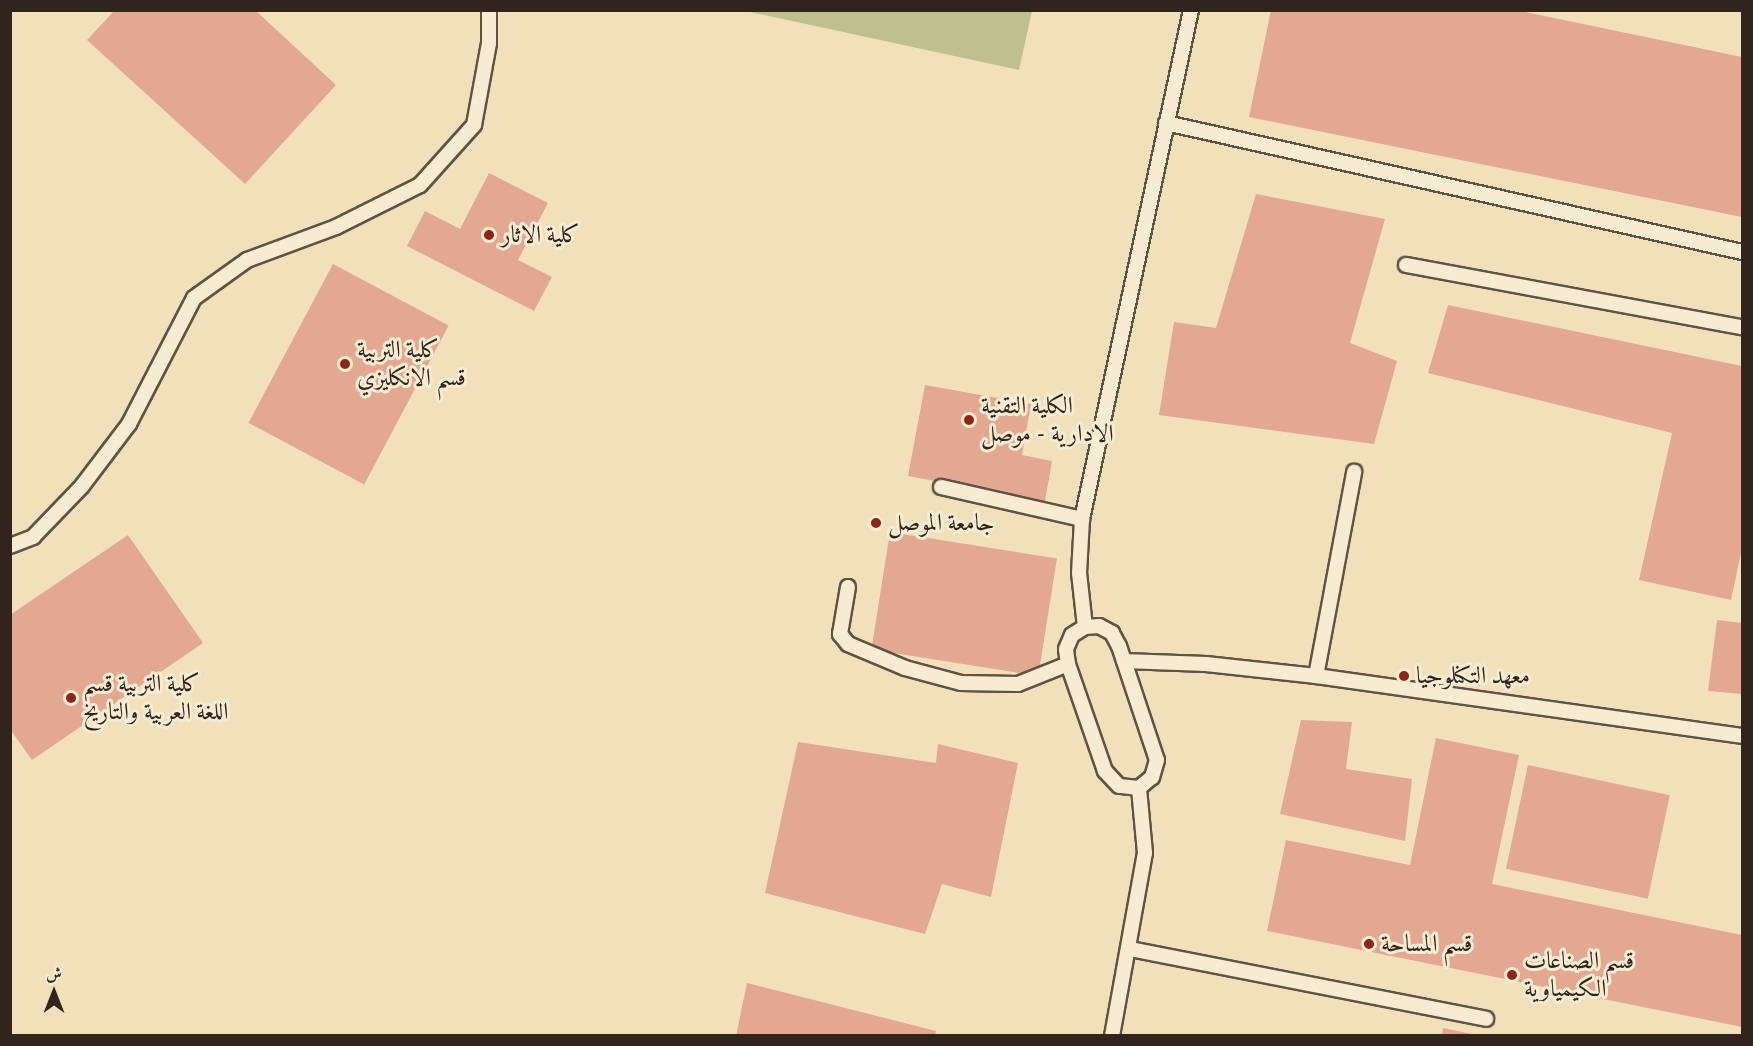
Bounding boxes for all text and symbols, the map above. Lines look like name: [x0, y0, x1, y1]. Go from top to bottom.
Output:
place label: كلية الاثار: [501, 221, 580, 249]
marker: كلية الاثار: [482, 228, 496, 242]
place label: كلية التربية قسم الانكليزي: [357, 336, 466, 392]
marker: كلية التربية قسم الانكليزي: [338, 357, 352, 371]
place label: الكلية التقنية الادارية - موصل: [981, 392, 1114, 448]
marker: الكلية التقنية الادارية - موصل: [962, 413, 976, 427]
place label: جامعة الموصل: [888, 509, 995, 537]
marker: جامعة الموصل: [869, 516, 883, 530]
place label: معهد التكنلوجيا: [1416, 662, 1530, 690]
marker: معهد التكنلوجيا: [1397, 669, 1411, 683]
place label: كلية التربية قسم اللغة العربية والتاريخ: [83, 670, 228, 726]
marker: كلية التربية قسم اللغة العربية والتاريخ: [64, 691, 78, 705]
place label: قسم المساحة: [1381, 930, 1472, 958]
marker: قسم المساحة: [1362, 937, 1376, 951]
place label: قسم الصناعات الكيمياوية: [1524, 947, 1634, 1003]
north arrow: [24, 962, 84, 1022]
text: ش: [46, 964, 62, 983]
marker: قسم الصناعات الكيمياوية: [1505, 968, 1519, 982]

